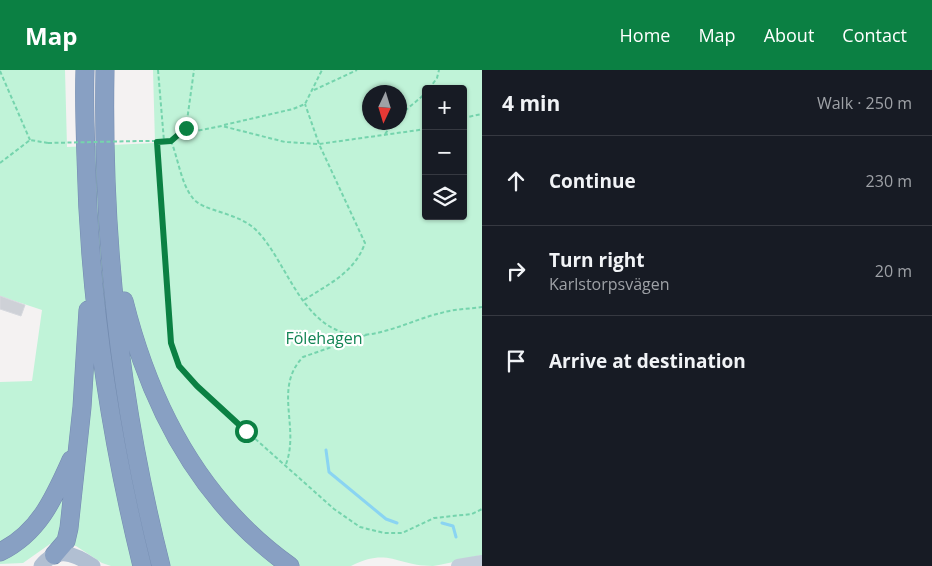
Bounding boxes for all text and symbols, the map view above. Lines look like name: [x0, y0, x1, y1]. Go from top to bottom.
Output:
text: Map: [25, 19, 77, 52]
text: Home: [620, 23, 670, 47]
text: Map: [698, 23, 736, 47]
text: About: [764, 23, 814, 47]
text: Contact: [842, 23, 907, 47]
north arrow: [362, 85, 407, 130]
map controls: [422, 85, 467, 220]
button: +: [422, 85, 467, 130]
text: 4 min: [502, 89, 560, 117]
text: Walk · 250 m: [817, 92, 912, 114]
route end: [175, 117, 198, 140]
button: −: [422, 130, 467, 175]
icon: ahead: [502, 167, 530, 195]
text: Continue: [549, 168, 636, 194]
text: 230 m: [866, 170, 912, 192]
button: layers: [422, 175, 467, 220]
text: Turn right: [549, 247, 644, 273]
icon: right: [502, 257, 530, 285]
text: 20 m: [875, 260, 912, 282]
text: Karlstorpsvägen: [549, 273, 670, 295]
park label: Fölehagen: [285, 327, 363, 349]
icon: arrive: [502, 347, 530, 375]
text: Arrive at destination: [549, 348, 746, 374]
route start: [235, 420, 258, 443]

